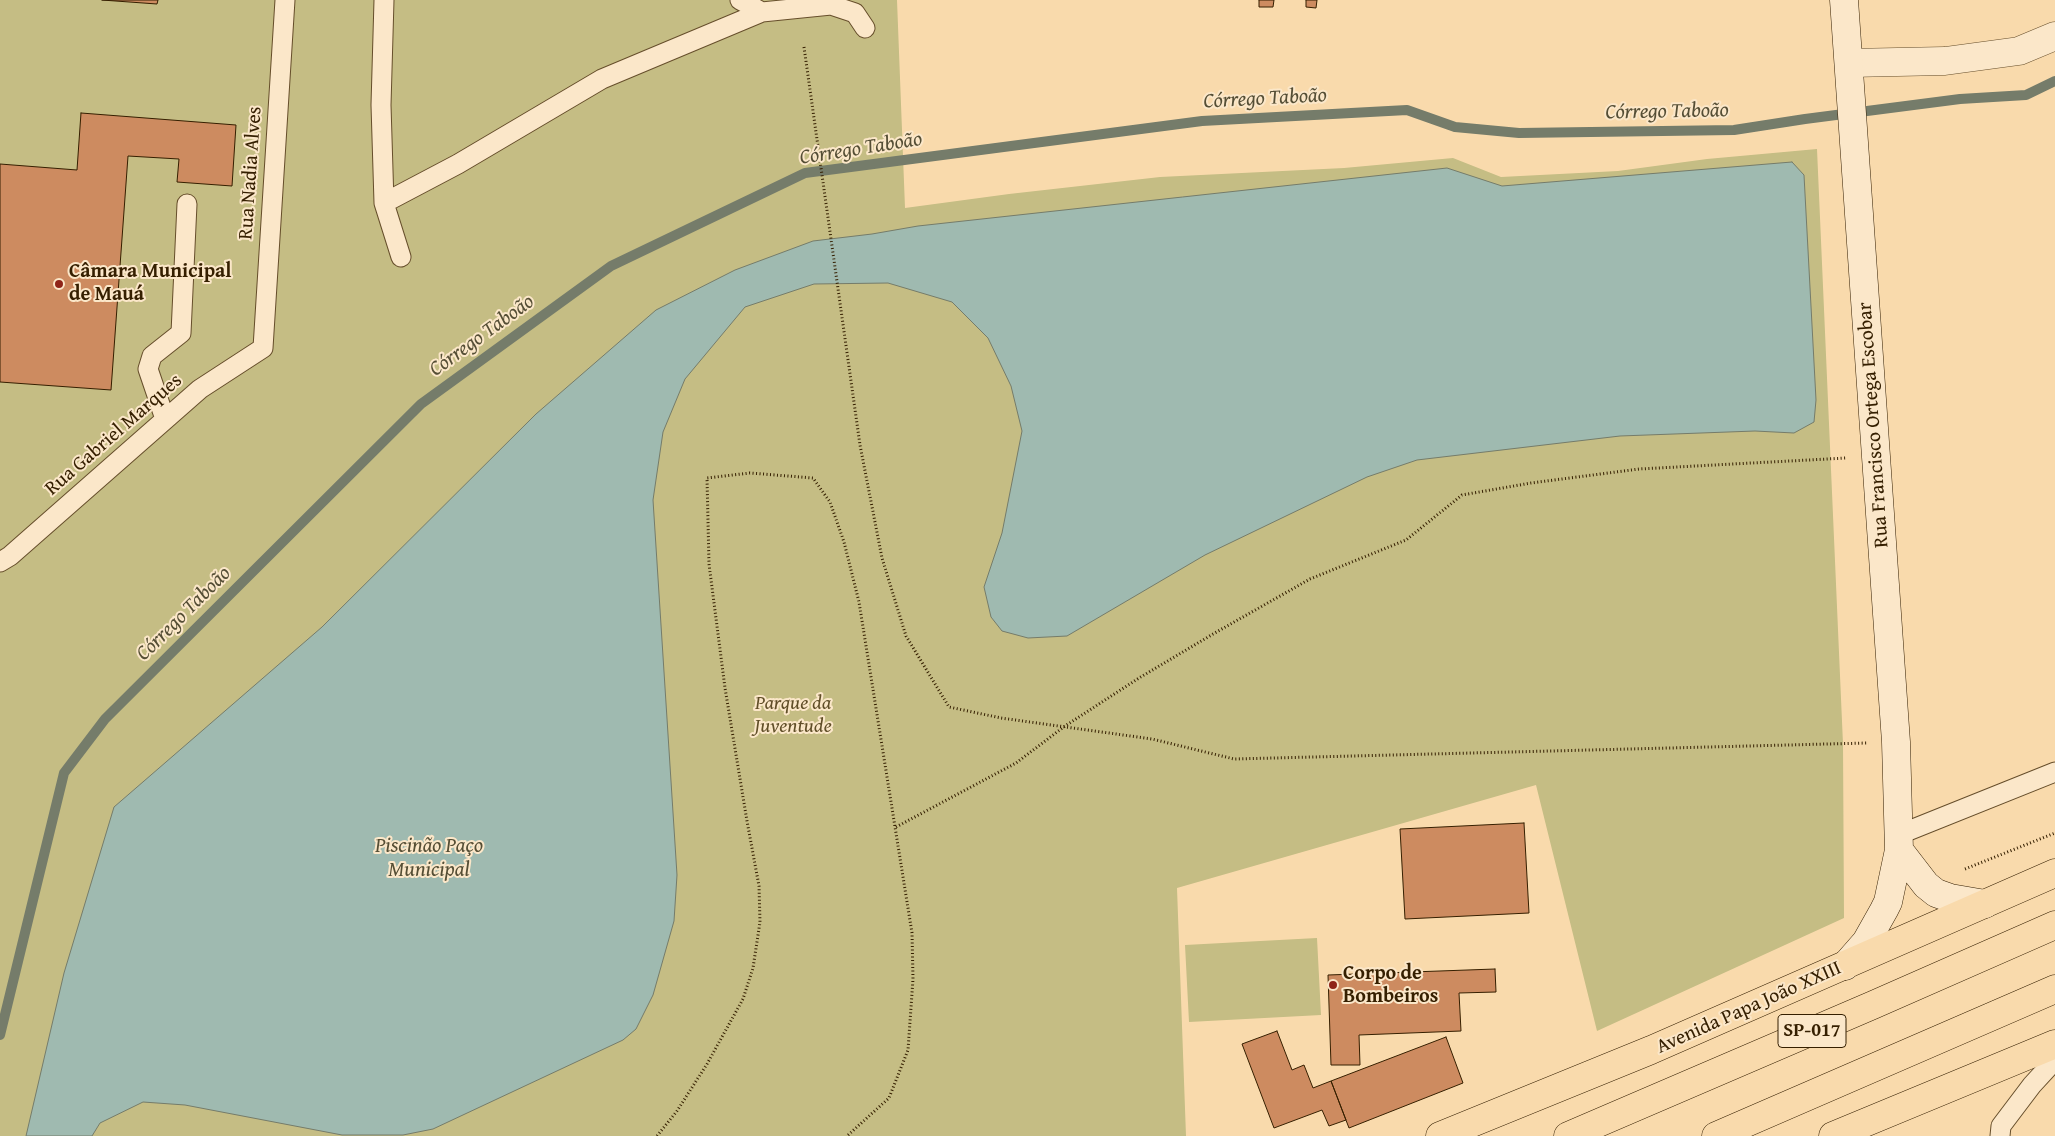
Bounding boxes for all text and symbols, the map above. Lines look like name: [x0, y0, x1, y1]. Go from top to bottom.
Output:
water label: Córrego Taboão: [1203, 83, 1327, 115]
water label: Córrego Taboão: [1605, 98, 1729, 126]
street label: Rua Nadia Alves: [234, 106, 268, 240]
water label: Córrego Taboão: [798, 127, 924, 171]
place label: Câmara Municipal de Mauá: [69, 260, 232, 307]
marker: Câmara Municipal de Mauá: [53, 278, 65, 290]
water label: Córrego Taboão: [425, 290, 539, 382]
street label: Rua Francisco Ortega Escobar: [1853, 301, 1895, 549]
street label: Rua Gabriel Marques: [41, 369, 187, 501]
water label: Córrego Taboão: [131, 561, 237, 667]
park label: Parque da Juventude: [754, 692, 832, 739]
water label: Piscinão Paço Municipal: [375, 834, 483, 884]
street label: Avenida Papa João XXIII: [1653, 956, 1845, 1060]
place label: Corpo de Bombeiros: [1343, 962, 1438, 1009]
marker: Corpo de Bombeiros: [1327, 979, 1339, 991]
road number: SP-017: [1778, 1014, 1846, 1048]

